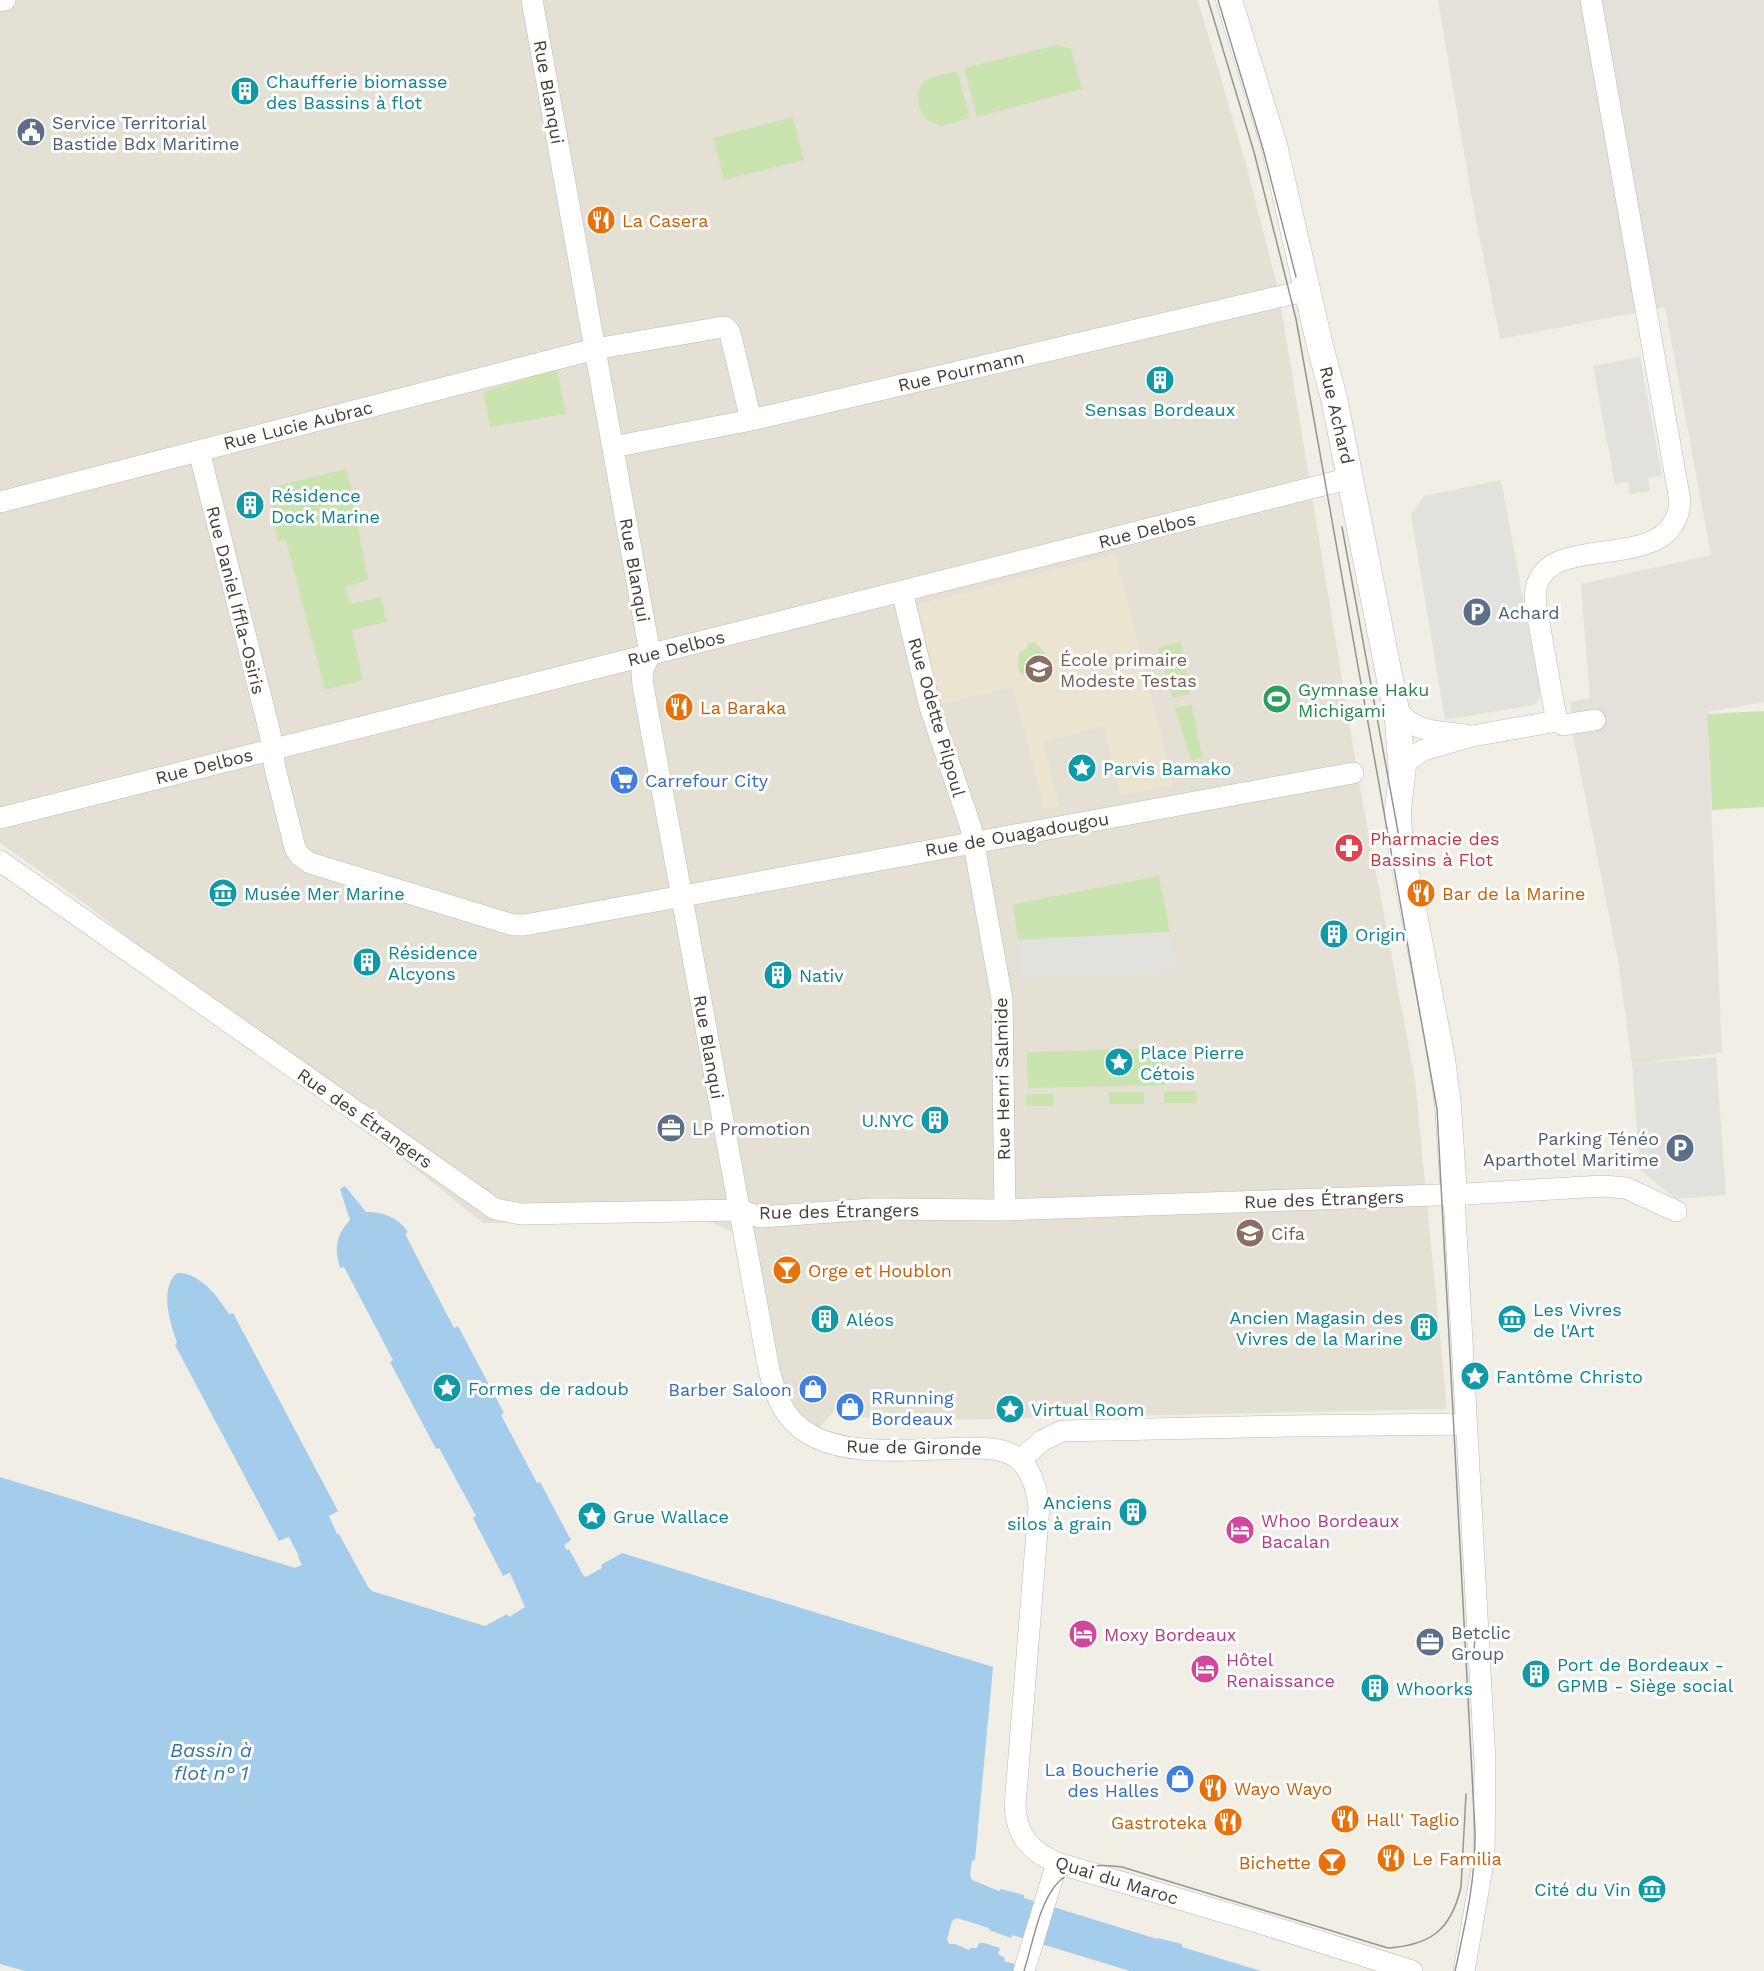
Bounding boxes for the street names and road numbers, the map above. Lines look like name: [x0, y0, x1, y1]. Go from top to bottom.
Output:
street label: Rue Blanqui: [530, 38, 568, 146]
street label: Rue Pourmann: [896, 346, 1026, 396]
street label: Rue Achard: [1316, 364, 1358, 466]
street label: Rue Lucie Aubrac: [221, 396, 375, 454]
street label: Rue Daniel Iffla-Osiris: [202, 504, 270, 696]
street label: Rue Delbos: [1096, 508, 1198, 552]
street label: Rue Blanqui: [616, 516, 654, 624]
street label: Rue Delbos: [625, 626, 727, 670]
street label: Rue Odette Pilpoul: [904, 635, 970, 800]
street label: Rue Delbos: [153, 744, 255, 788]
street label: Rue de Ouagadougou: [923, 807, 1111, 861]
street label: Rue Blanqui: [690, 993, 728, 1101]
street label: Rue Henri Salmide: [990, 997, 1014, 1161]
street label: Rue des Étrangers: [293, 1063, 437, 1173]
street label: Rue des Étrangers: [1244, 1186, 1404, 1212]
street label: Rue des Étrangers: [759, 1199, 919, 1223]
street label: Rue de Gironde: [846, 1435, 982, 1459]
street label: Quai du Maroc: [1053, 1851, 1181, 1909]

